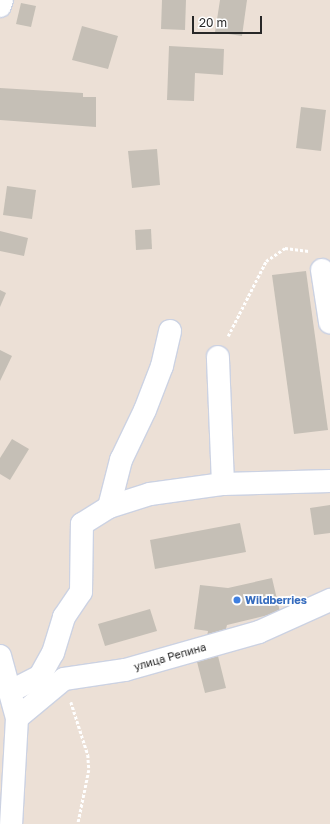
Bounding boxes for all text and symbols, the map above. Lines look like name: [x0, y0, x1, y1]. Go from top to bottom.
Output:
scale bar: [194, 8, 264, 34]
text: 20 m: [199, 15, 227, 30]
place label: Wildberries: [245, 593, 307, 607]
marker: Wildberries: [232, 595, 242, 605]
street label: улица Репина: [132, 640, 208, 674]

